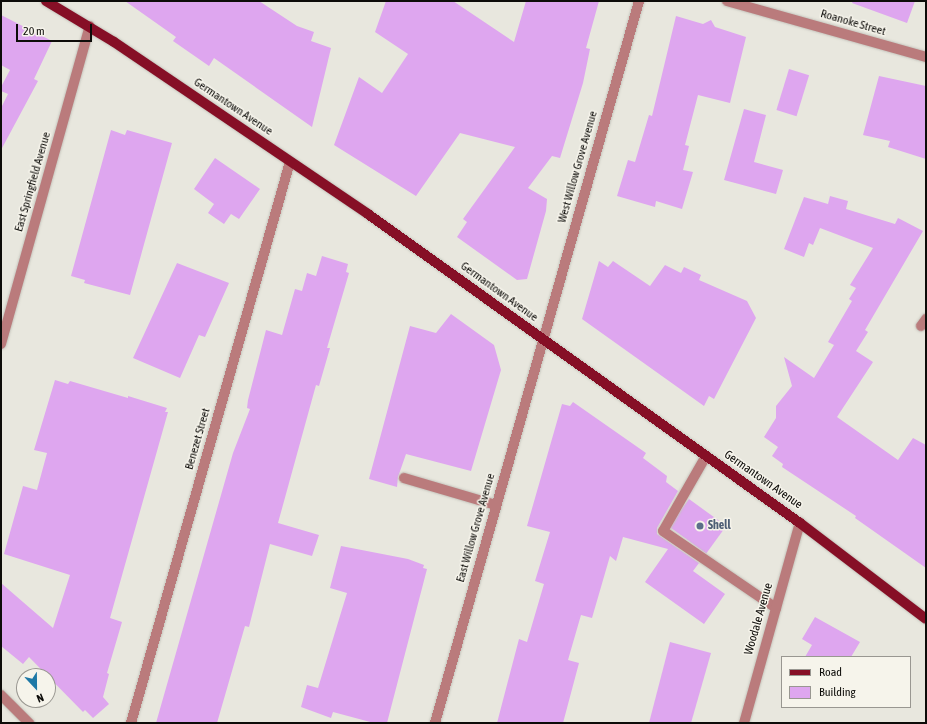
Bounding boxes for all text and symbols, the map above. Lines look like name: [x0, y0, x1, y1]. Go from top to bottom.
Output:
street label: Roanoke Street: [819, 7, 887, 39]
scale bar: [18, 16, 94, 42]
text: 20 m: [23, 24, 45, 38]
street label: Germantown Avenue: [191, 75, 275, 139]
street label: West Willow Grove Avenue: [555, 109, 601, 225]
street label: East Springfield Avenue: [12, 130, 54, 234]
street label: Germantown Avenue: [458, 259, 540, 325]
street label: Benezet Street: [182, 407, 214, 471]
street label: Germantown Avenue: [721, 448, 805, 512]
street label: East Willow Grove Avenue: [454, 472, 498, 584]
place label: Shell: [708, 519, 731, 533]
marker: Shell: [695, 521, 705, 531]
street label: Woodale Avenue: [742, 581, 776, 657]
legend: [781, 656, 911, 708]
text: Road: [819, 665, 842, 679]
north arrow: [16, 668, 56, 708]
text: Building: [819, 685, 856, 699]
text: N: [35, 691, 45, 705]

